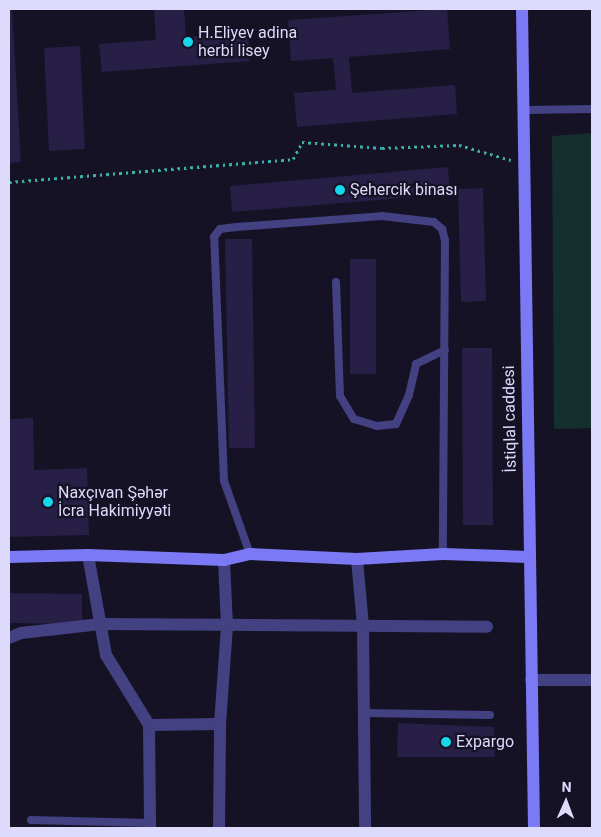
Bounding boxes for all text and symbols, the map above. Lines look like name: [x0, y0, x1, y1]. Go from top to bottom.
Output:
place label: H.Eliyev adina herbi lisey: [198, 23, 297, 61]
marker: H.Eliyev adina herbi lisey: [182, 36, 194, 48]
place label: Şehercik binası: [350, 180, 458, 200]
marker: Şehercik binası: [334, 184, 346, 196]
street label: İstiqlal caddesi: [499, 365, 521, 473]
place label: Naxçıvan Şəhər İcra Hakimiyyəti: [58, 483, 171, 521]
marker: Naxçıvan Şəhər İcra Hakimiyyəti: [42, 496, 54, 508]
place label: Expargo: [456, 732, 514, 752]
marker: Expargo: [440, 736, 452, 748]
north arrow: [541, 777, 591, 827]
text: N: [561, 779, 572, 795]

